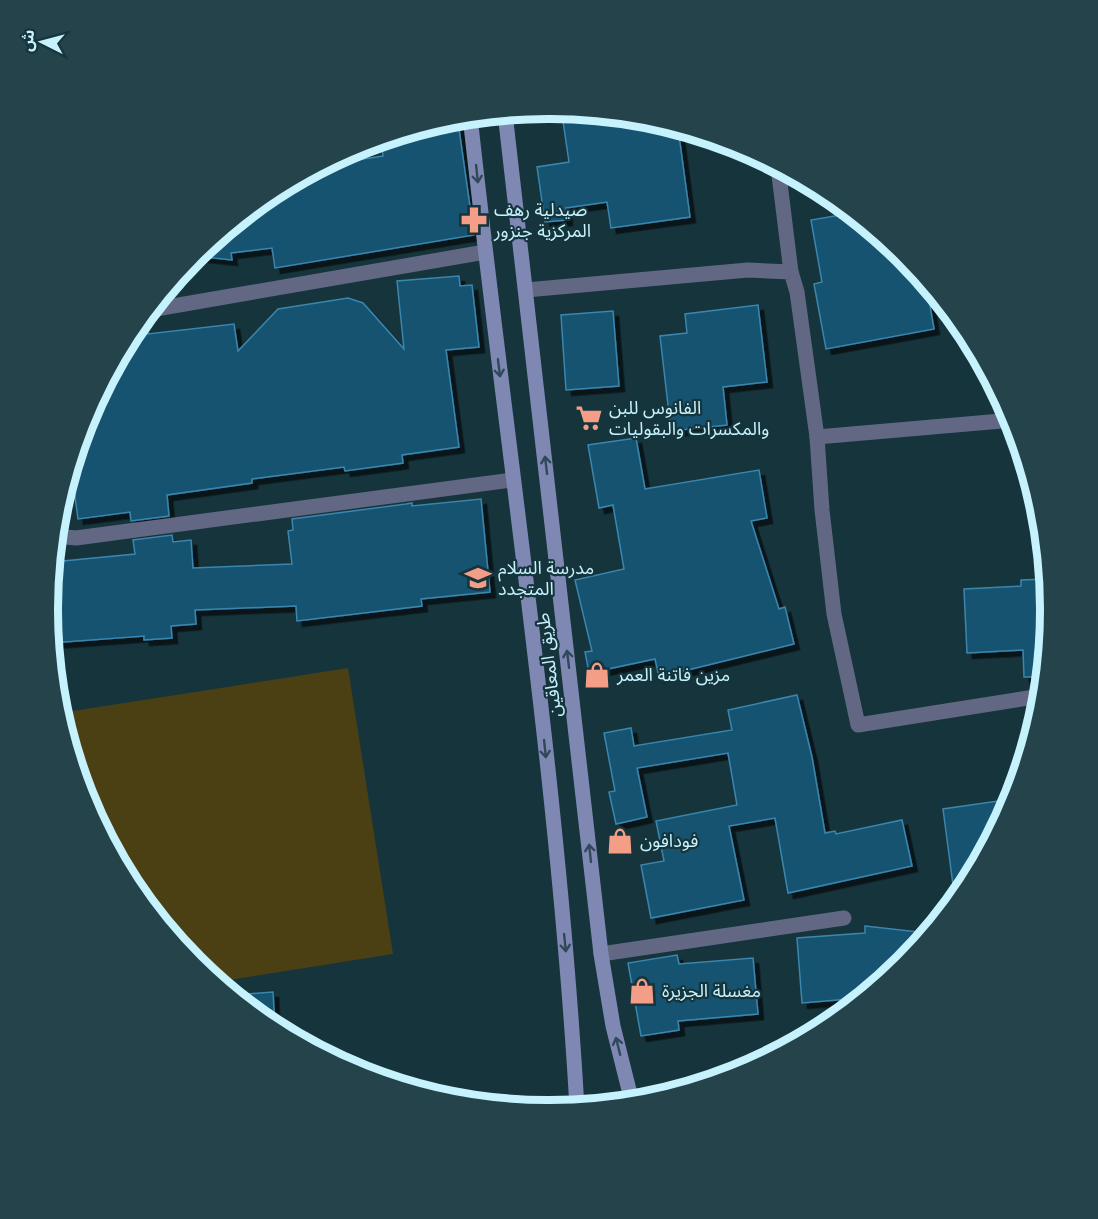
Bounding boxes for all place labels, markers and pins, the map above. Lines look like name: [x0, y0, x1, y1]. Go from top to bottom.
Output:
place label: صيدلية رهف المركزية جنزور: [493, 199, 591, 242]
pharmacy icon: صيدلية رهف المركزية جنزور: [459, 205, 489, 235]
place label: الفانوس للبن والمكسرات والبقوليات: [609, 397, 769, 440]
supermarket icon: الفانوس للبن والمكسرات والبقوليات: [574, 403, 604, 433]
place label: مدرسة السلام المتجدد: [498, 557, 594, 599]
school or university icon: مدرسة السلام المتجدد: [463, 563, 493, 593]
shop icon: مزين فاتنة العمر: [582, 660, 612, 690]
place label: مزين فاتنة العمر: [616, 664, 730, 686]
shop icon: فودافون: [605, 826, 635, 856]
place label: فودافون: [640, 830, 698, 852]
shop icon: مغسلة الجزيرة: [627, 976, 657, 1006]
place label: مغسلة الجزيرة: [662, 980, 761, 1002]

